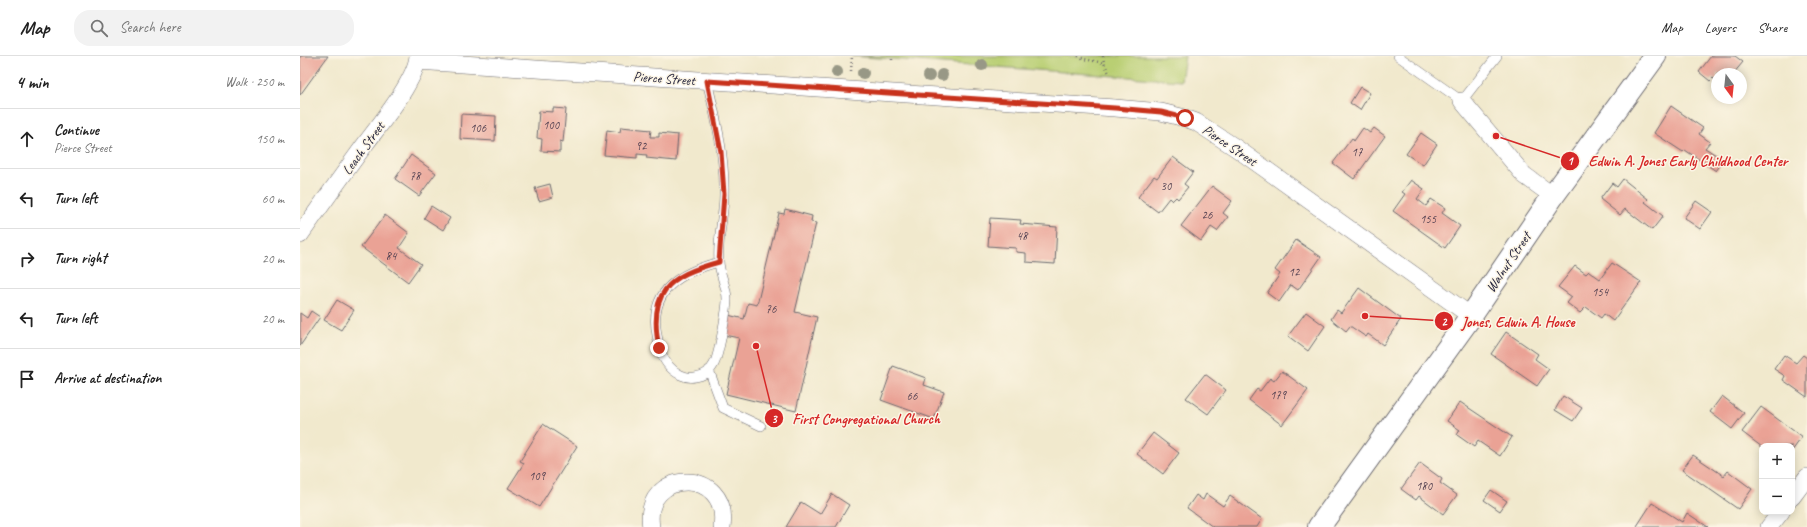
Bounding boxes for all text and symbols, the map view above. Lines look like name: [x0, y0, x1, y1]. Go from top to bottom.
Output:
search box: [74, 10, 354, 46]
text: Map: [20, 16, 50, 40]
icon: search: [88, 17, 110, 39]
text: Search here: [120, 18, 181, 37]
text: Map: [1661, 19, 1683, 36]
text: Layers: [1705, 19, 1736, 36]
text: Share: [1758, 19, 1787, 36]
street label: Pierce Street: [632, 68, 697, 89]
north arrow: [1711, 68, 1747, 104]
text: 4 min: [16, 72, 49, 93]
text: Walk · 250 m: [225, 74, 284, 90]
route start: [1176, 109, 1194, 127]
street label: Leach Street: [339, 117, 389, 178]
house number: 100: [543, 117, 561, 133]
house number: 106: [470, 120, 487, 136]
text: Continue: [54, 121, 99, 140]
street label: Pierce Street: [1199, 121, 1261, 171]
icon: ahead: [16, 128, 38, 150]
text: 150 m: [256, 131, 284, 147]
house number: 92: [636, 138, 648, 154]
text: Pierce Street: [54, 140, 112, 156]
house number: 17: [1352, 144, 1363, 160]
callout: Edwin A. Jones Early Childhood Center: [1560, 147, 1796, 174]
text: Edwin A. Jones Early Childhood Center: [1588, 152, 1789, 171]
text: 1: [1567, 153, 1574, 169]
house number: 78: [410, 168, 422, 184]
house number: 30: [1161, 178, 1173, 194]
icon: left: [16, 188, 38, 210]
text: Turn left: [54, 189, 97, 208]
text: 60 m: [262, 191, 284, 207]
house number: 26: [1202, 207, 1213, 223]
house number: 155: [1420, 211, 1437, 227]
street label: Walnut Street: [1482, 227, 1536, 295]
house number: 48: [1017, 228, 1029, 244]
icon: right: [16, 248, 38, 270]
house number: 84: [386, 248, 398, 264]
text: Turn right: [54, 249, 107, 268]
text: 20 m: [262, 251, 284, 267]
house number: 12: [1289, 264, 1301, 280]
house number: 154: [1592, 284, 1610, 300]
house number: 76: [766, 301, 777, 317]
icon: left: [16, 308, 38, 330]
callout: Jones, Edwin A. House: [1434, 308, 1583, 335]
text: Turn left: [54, 309, 97, 328]
text: 20 m: [262, 311, 284, 327]
text: Jones, Edwin A. House: [1460, 313, 1576, 332]
text: 2: [1441, 314, 1448, 330]
route end: [650, 339, 668, 357]
icon: arrive: [16, 368, 38, 390]
text: Arrive at destination: [54, 369, 161, 388]
house number: 179: [1270, 387, 1288, 403]
house number: 66: [907, 388, 918, 404]
callout: First Congregational Church: [764, 405, 947, 432]
text: First Congregational Church: [792, 410, 941, 429]
text: 3: [771, 411, 778, 427]
map controls: [1759, 443, 1795, 515]
button: +: [1759, 443, 1795, 479]
house number: 109: [529, 468, 547, 484]
house number: 180: [1416, 478, 1434, 494]
button: −: [1759, 479, 1795, 515]

